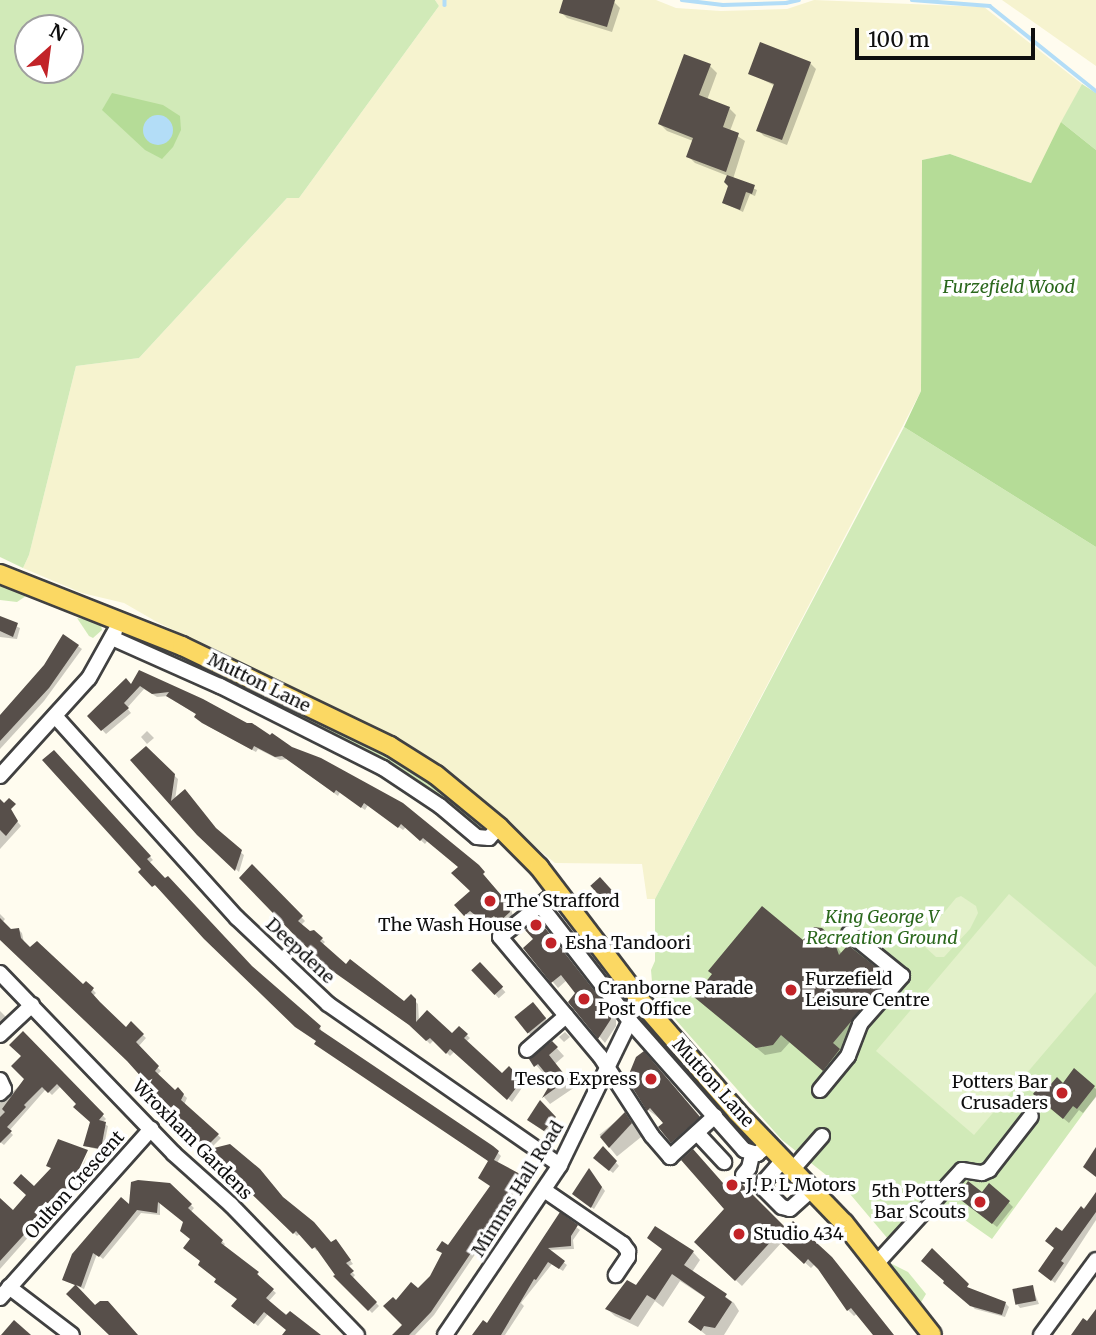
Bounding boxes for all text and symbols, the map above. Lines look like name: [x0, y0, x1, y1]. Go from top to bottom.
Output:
north arrow: [14, 14, 84, 84]
scale bar: [858, 14, 1038, 58]
text: N: [46, 18, 70, 46]
text: 100 m: [868, 26, 930, 53]
park label: Furzefield Wood: [943, 276, 1075, 298]
street label: Mutton Lane: [204, 649, 314, 717]
place label: The Strafford: [504, 890, 620, 912]
marker: The Strafford: [482, 893, 498, 909]
park label: King George V Recreation Ground: [806, 907, 958, 950]
street label: Deepdene: [261, 914, 339, 988]
place label: The Wash House: [378, 914, 522, 936]
marker: The Wash House: [528, 917, 544, 933]
place label: Esha Tandoori: [565, 932, 691, 954]
marker: Esha Tandoori: [543, 935, 559, 951]
place label: Furzefield Leisure Centre: [805, 969, 930, 1012]
place label: Cranborne Parade Post Office: [598, 978, 753, 1020]
marker: Furzefield Leisure Centre: [783, 982, 799, 998]
marker: Cranborne Parade Post Office: [576, 991, 592, 1007]
street label: Mutton Lane: [668, 1034, 758, 1132]
place label: Tesco Express: [515, 1068, 637, 1090]
marker: Tesco Express: [643, 1071, 659, 1087]
place label: Potters Bar Crusaders: [952, 1072, 1048, 1114]
street label: Wroxham Gardens: [128, 1076, 256, 1204]
marker: Potters Bar Crusaders: [1054, 1085, 1070, 1101]
street label: Mimms Hall Road: [468, 1117, 568, 1261]
street label: Oulton Crescent: [21, 1127, 129, 1243]
place label: J. P. L Motors: [746, 1174, 856, 1196]
marker: J. P. L Motors: [724, 1177, 740, 1193]
place label: 5th Potters Bar Scouts: [871, 1181, 966, 1224]
marker: 5th Potters Bar Scouts: [972, 1194, 988, 1210]
place label: Studio 434: [753, 1223, 844, 1245]
marker: Studio 434: [731, 1226, 747, 1242]

